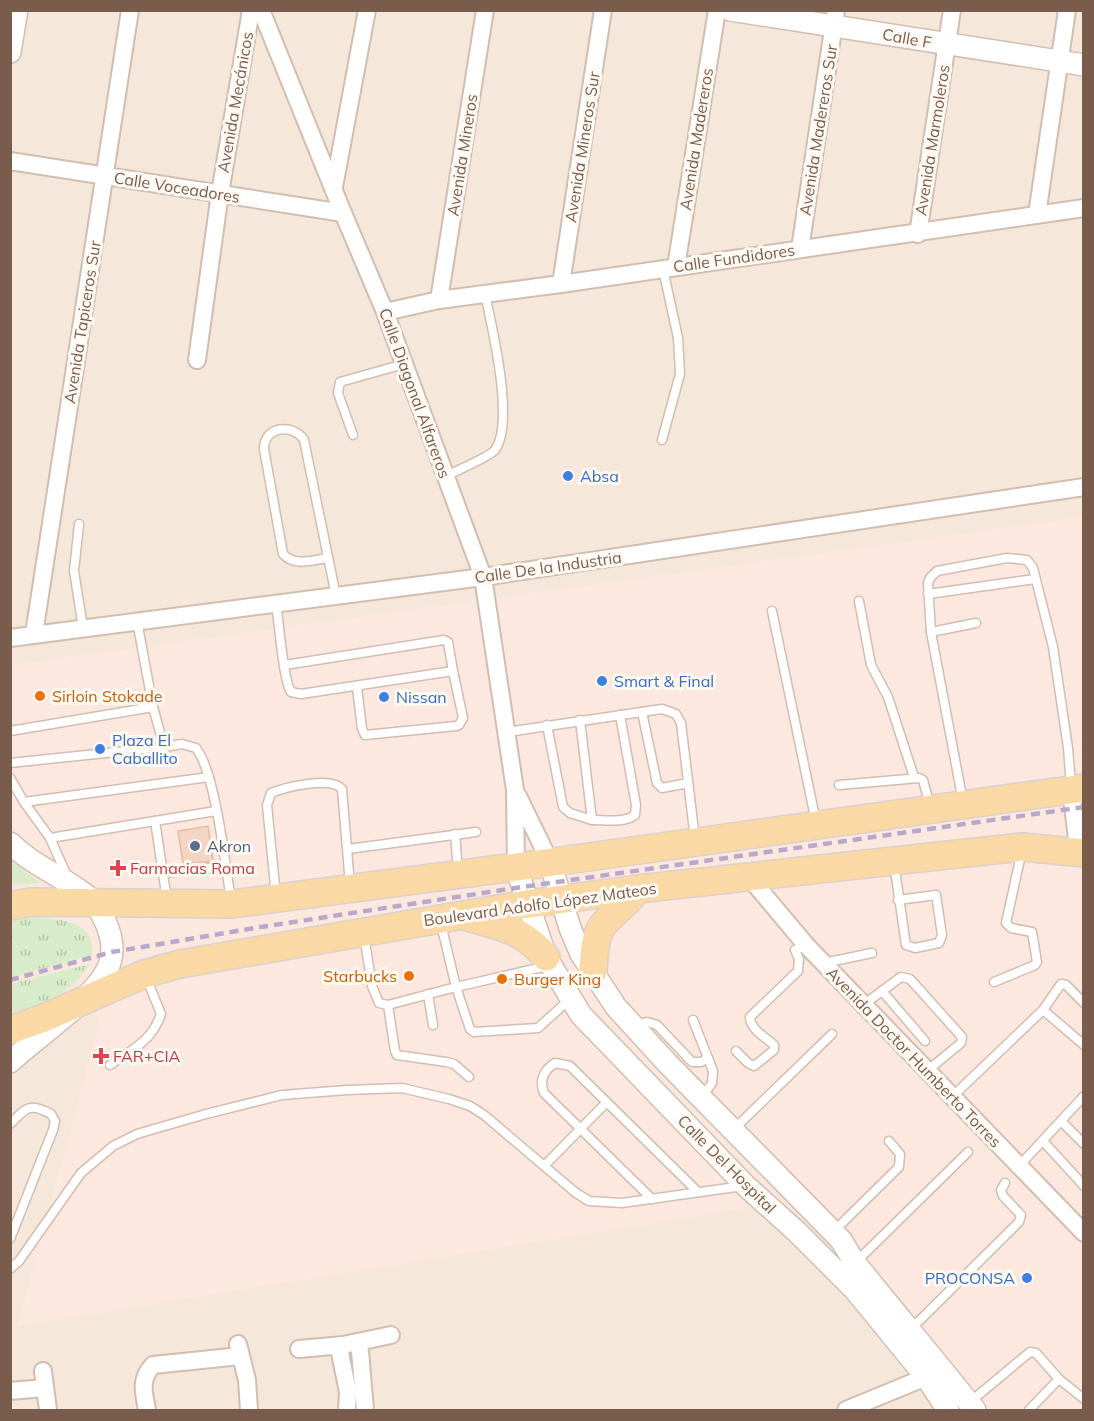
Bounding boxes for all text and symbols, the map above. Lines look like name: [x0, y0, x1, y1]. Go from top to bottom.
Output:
street label: Calle F: [881, 24, 933, 52]
street label: Avenida Mecánicos: [213, 30, 257, 174]
street label: Avenida Madereros Sur: [795, 43, 841, 217]
street label: Avenida Marmoleros: [910, 63, 954, 217]
street label: Avenida Madereros: [675, 66, 717, 212]
street label: Avenida Mineros Sur: [560, 70, 604, 224]
street label: Avenida Mineros: [442, 92, 482, 217]
street label: Calle Voceadores: [113, 167, 241, 207]
street label: Avenida Tapiceros Sur: [59, 239, 105, 405]
street label: Calle Fundidores: [672, 240, 796, 276]
street label: Calle Diagonal Alfareros: [375, 305, 455, 481]
place label: Absa: [580, 466, 619, 486]
marker: Absa: [561, 469, 575, 483]
street label: Calle De la Industria: [473, 547, 623, 587]
place label: Smart & Final: [614, 671, 714, 691]
marker: Smart & Final: [595, 674, 609, 688]
place label: Sirloin Stokade: [52, 686, 163, 706]
place label: Nissan: [396, 687, 447, 707]
marker: Sirloin Stokade: [33, 689, 47, 703]
marker: Nissan: [377, 690, 391, 704]
place label: Plaza El Caballito: [112, 730, 178, 768]
marker: Plaza El Caballito: [93, 742, 107, 756]
place label: Akron: [207, 836, 251, 856]
marker: Akron: [188, 839, 202, 853]
place label: Farmacias Roma: [130, 858, 255, 878]
marker: Farmacias Roma: [111, 861, 125, 875]
street label: Boulevard Adolfo López Mateos: [422, 878, 658, 930]
street label: Avenida Doctor Humberto Torres: [822, 963, 1006, 1151]
place label: Starbucks: [323, 966, 397, 986]
marker: Starbucks: [402, 969, 416, 983]
place label: Burger King: [514, 969, 601, 989]
marker: Burger King: [495, 972, 509, 986]
place label: FAR+CIA: [113, 1046, 181, 1066]
marker: FAR+CIA: [94, 1049, 108, 1063]
street label: Calle Del Hospital: [674, 1111, 780, 1217]
place label: PROCONSA: [925, 1268, 1015, 1288]
marker: PROCONSA: [1020, 1271, 1034, 1285]

